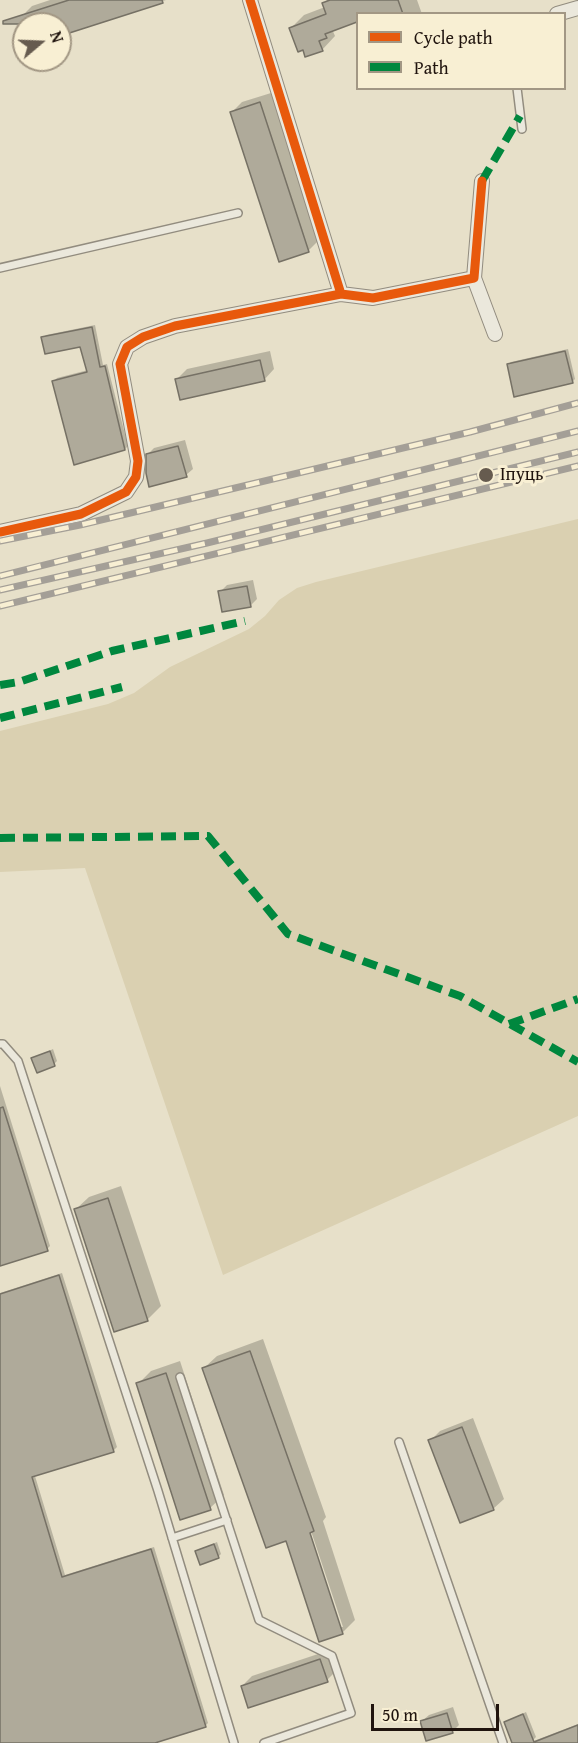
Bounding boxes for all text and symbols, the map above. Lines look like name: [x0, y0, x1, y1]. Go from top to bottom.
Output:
north arrow: [12, 12, 72, 72]
legend: [356, 12, 566, 90]
text: Cycle path: [414, 24, 493, 51]
text: N: [44, 28, 70, 46]
text: Path: [414, 54, 449, 81]
place label: Іпуць: [500, 464, 544, 486]
marker: Іпуць: [477, 466, 495, 484]
scale bar: [374, 1692, 502, 1730]
text: 50 m: [382, 1701, 418, 1728]

